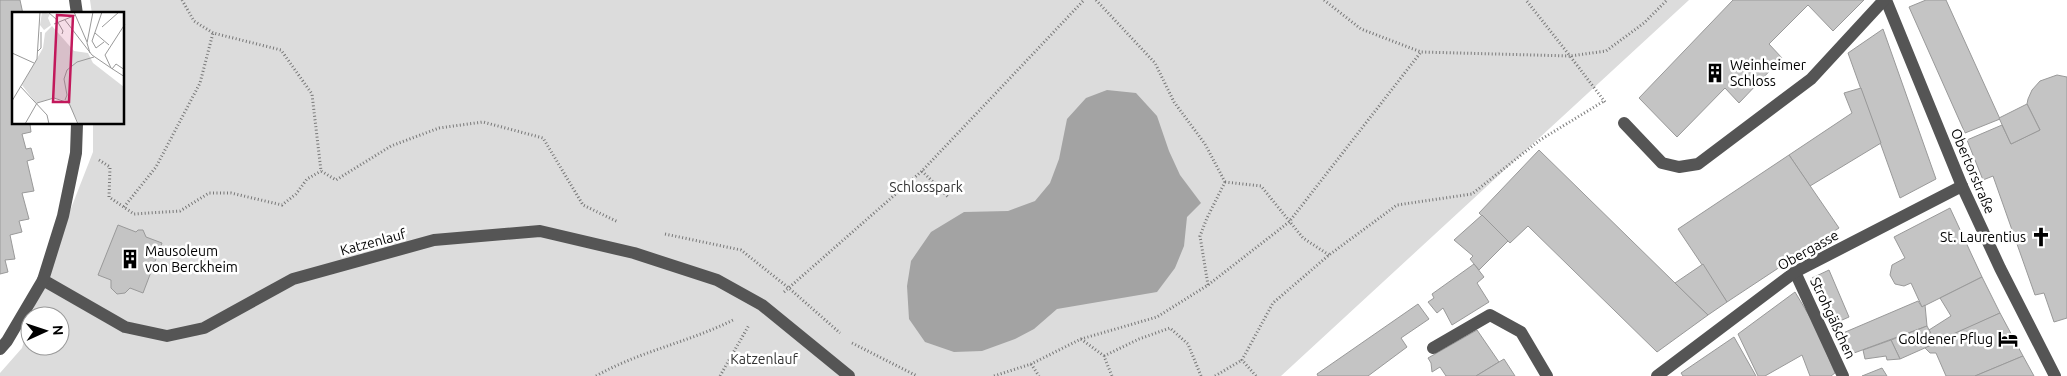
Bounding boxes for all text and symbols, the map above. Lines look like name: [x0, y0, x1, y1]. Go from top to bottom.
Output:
inset map: [12, 12, 125, 125]
place label: Weinheimer Schloss: [1730, 57, 1807, 89]
building icon: Weinheimer Schloss: [1704, 62, 1726, 84]
street label: Obertorstraße: [1948, 126, 1998, 216]
park label: Schlosspark: [889, 179, 963, 195]
street label: Katzenlauf: [338, 225, 408, 258]
church icon: St. Laurentius: [2030, 226, 2052, 248]
street label: Obergasse: [1775, 227, 1841, 273]
place label: St. Laurentius: [1940, 229, 2026, 245]
place label: Mausoleum von Berckheim: [145, 243, 238, 275]
building icon: Mausoleum von Berckheim: [119, 248, 141, 270]
street label: Strohgäßchen: [1807, 275, 1859, 361]
north arrow: [20, 306, 70, 356]
text: N: [50, 325, 66, 336]
hotel icon: Goldener Pflug: [1997, 328, 2019, 350]
place label: Goldener Pflug: [1898, 331, 1993, 347]
park label: Katzenlauf: [730, 351, 798, 367]

